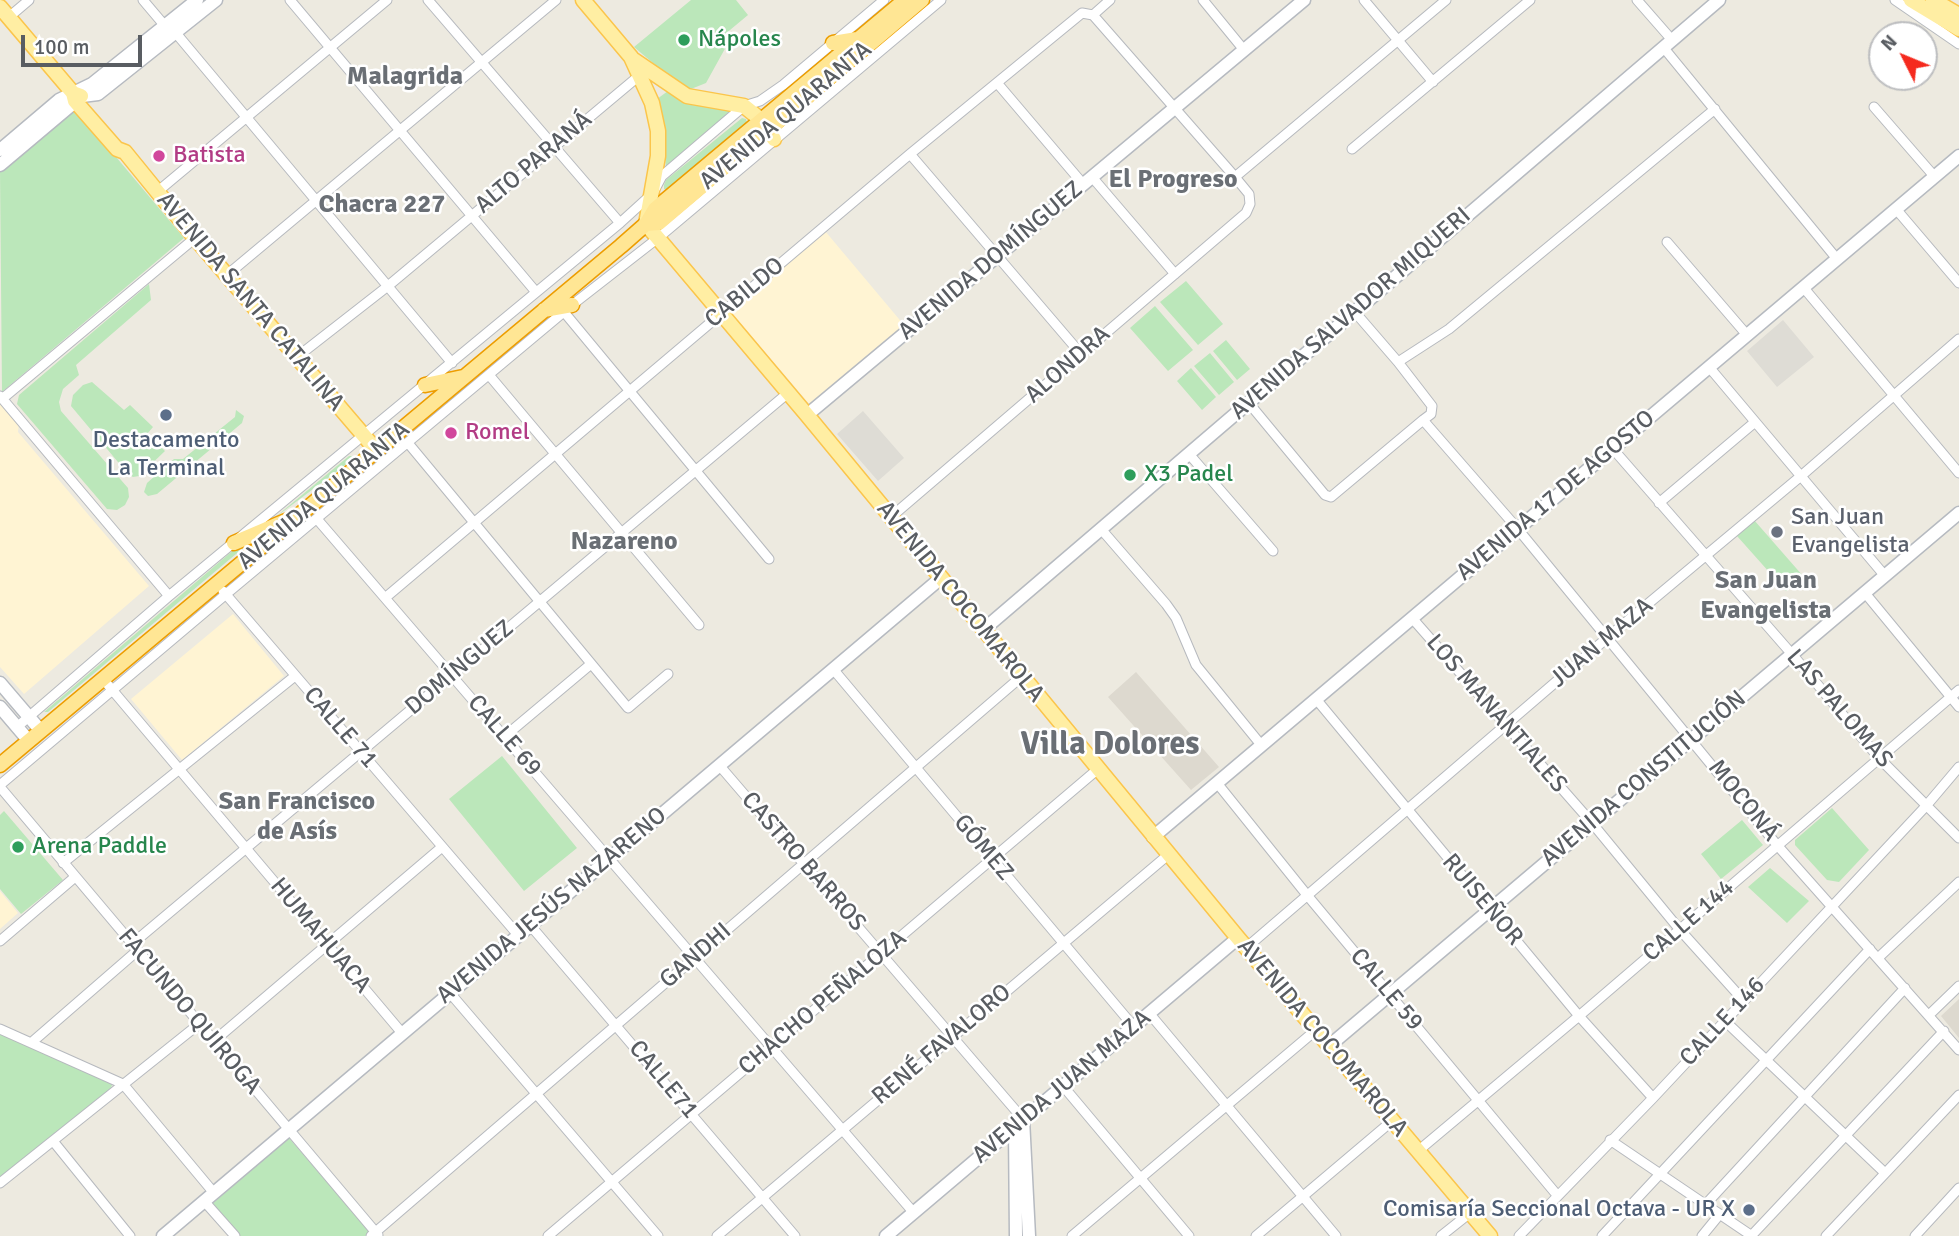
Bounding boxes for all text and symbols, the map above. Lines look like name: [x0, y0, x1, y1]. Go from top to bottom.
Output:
scale bar: [24, 21, 145, 65]
north arrow: [1868, 21, 1938, 91]
place label: Nápoles: [698, 26, 781, 54]
text: N: [1876, 30, 1902, 56]
marker: Nápoles: [676, 32, 692, 48]
text: 100 m: [34, 34, 89, 60]
street label: AVENIDA QUARANTA: [694, 36, 878, 196]
district label: Malagrida: [347, 61, 463, 93]
street label: ALTO PARANÁ: [470, 106, 598, 220]
place label: Batista: [173, 142, 246, 170]
marker: Batista: [151, 148, 167, 164]
district label: El Progreso: [1108, 164, 1238, 196]
street label: AVENIDA DOMÍNGUEZ: [893, 175, 1089, 347]
street label: AVENIDA SANTA CATALINA: [150, 187, 350, 417]
district label: Chacra 227: [319, 189, 445, 221]
street label: AVENIDA SALVADOR MIQUERI: [1225, 202, 1477, 426]
street label: CABILDO: [700, 252, 790, 334]
street label: ALONDRA: [1020, 320, 1116, 410]
street label: AVENIDA 17 DE AGOSTO: [1451, 405, 1661, 587]
marker: Destacamento La Terminal: [158, 407, 174, 423]
street label: AVENIDA QUARANTA: [232, 416, 416, 576]
place label: Romel: [465, 419, 530, 447]
marker: Romel: [443, 425, 459, 441]
place label: Destacamento La Terminal: [93, 427, 239, 483]
place label: X3 Padel: [1144, 461, 1233, 489]
marker: X3 Padel: [1122, 467, 1138, 483]
street label: AVENIDA COCOMAROLA: [870, 496, 1050, 708]
place label: San Juan Evangelista: [1791, 504, 1910, 560]
marker: San Juan Evangelista: [1769, 524, 1785, 540]
district label: Nazareno: [570, 526, 678, 558]
district label: San Juan Evangelista: [1700, 565, 1832, 626]
street label: JUAN MAZA: [1545, 592, 1659, 694]
street label: DOMÍNGUEZ: [400, 614, 520, 722]
street label: LOS MANANTIALES: [1419, 629, 1573, 799]
street label: LAS PALOMAS: [1780, 644, 1898, 774]
street label: CALLE 71: [297, 681, 383, 775]
street label: AVENIDA CONSTITUCIÓN: [1536, 685, 1752, 873]
street label: CALLE 69: [461, 689, 547, 783]
district label: Villa Dolores: [1021, 727, 1199, 765]
street label: MOCONÁ: [1702, 755, 1784, 847]
district label: San Francisco de Asís: [219, 786, 375, 848]
street label: CASTRO BARROS: [735, 786, 871, 938]
street label: AVENIDA JESÚS NAZARENO: [431, 801, 673, 1011]
street label: GÓMEZ: [947, 809, 1019, 887]
place label: Arena Paddle: [32, 833, 167, 861]
marker: Arena Paddle: [10, 839, 26, 855]
street label: RUISEÑOR: [1435, 848, 1529, 952]
street label: HUMAHUACA: [263, 873, 377, 999]
street label: CALLE 144: [1637, 874, 1741, 968]
street label: GANDHI: [654, 917, 738, 995]
street label: FACUNDO QUIROGA: [111, 923, 267, 1101]
street label: CHACHO PEÑALOZA: [733, 924, 913, 1082]
street label: AVENIDA COCOMAROLA: [1230, 933, 1414, 1143]
street label: CALLE 59: [1343, 943, 1429, 1037]
street label: CALLE 146: [1674, 971, 1772, 1073]
street label: RENÉ FAVALORO: [867, 979, 1017, 1111]
street label: AVENIDA JUAN MAZA: [967, 1004, 1157, 1170]
street label: CALLE71: [622, 1035, 704, 1125]
place label: Comisaría Seccional Octava - UR X: [1383, 1196, 1735, 1224]
marker: Comisaría Seccional Octava - UR X: [1741, 1202, 1757, 1218]

